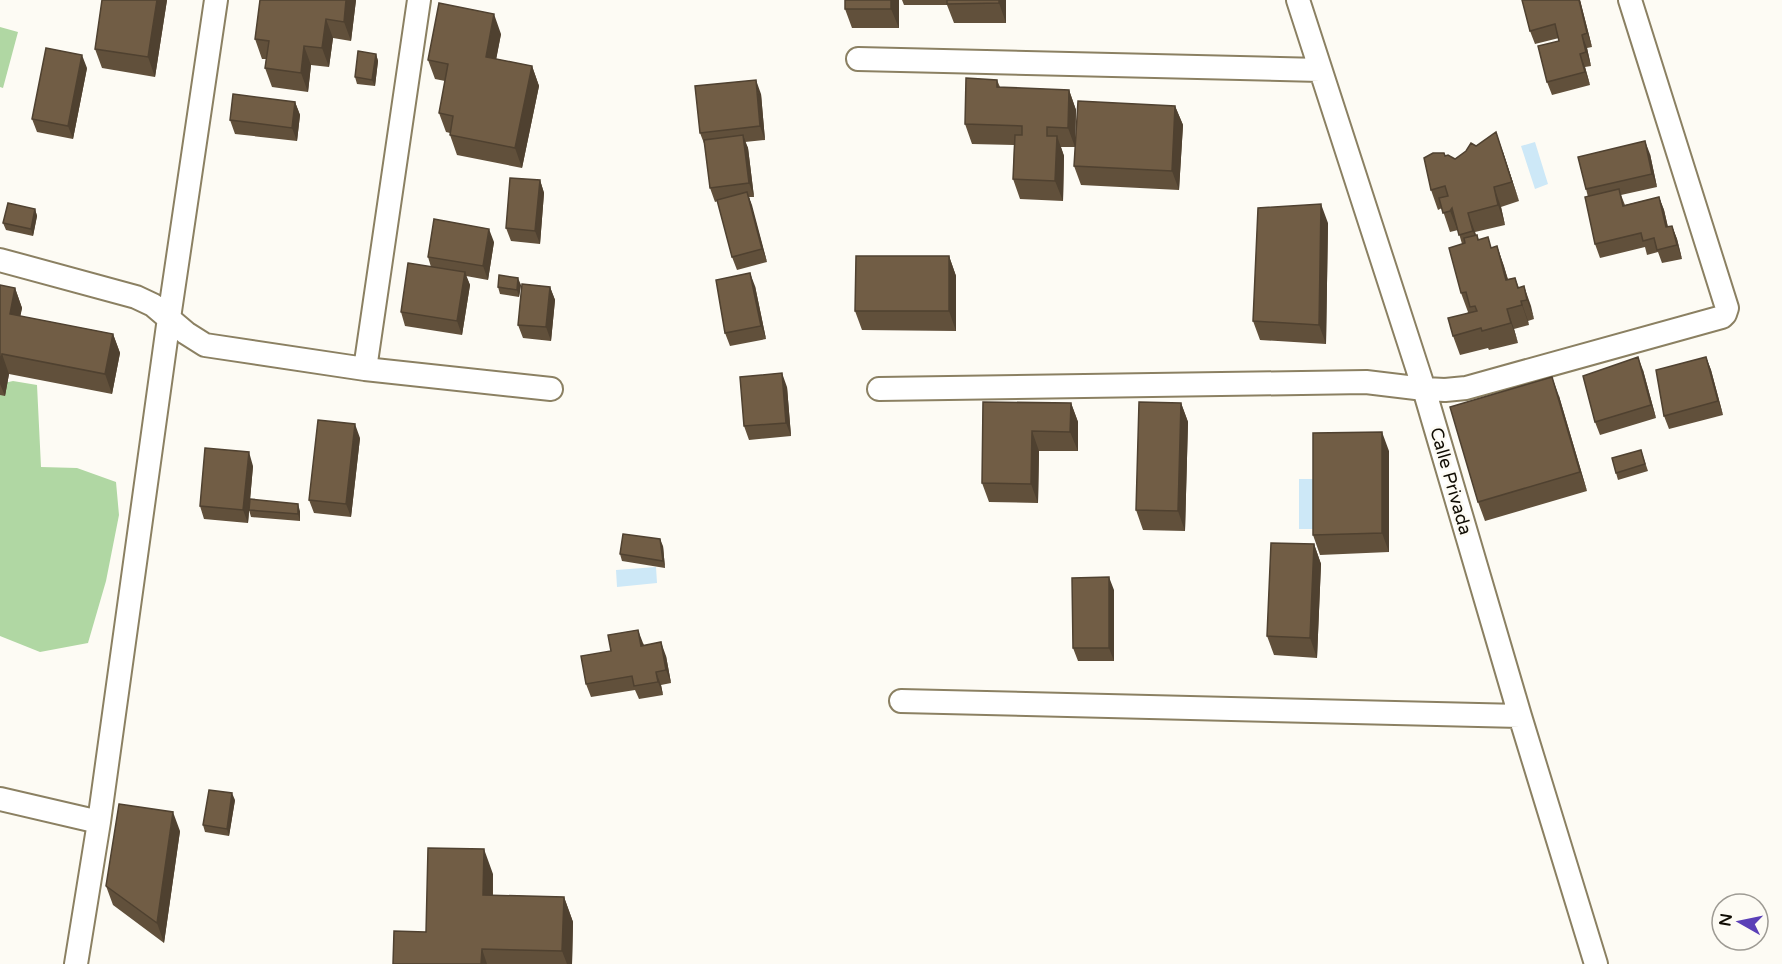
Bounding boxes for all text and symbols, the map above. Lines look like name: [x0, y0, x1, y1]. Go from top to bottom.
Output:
street label: Calle Privada: [1425, 425, 1477, 537]
north arrow: [1710, 892, 1770, 952]
text: N: [1715, 912, 1737, 928]

